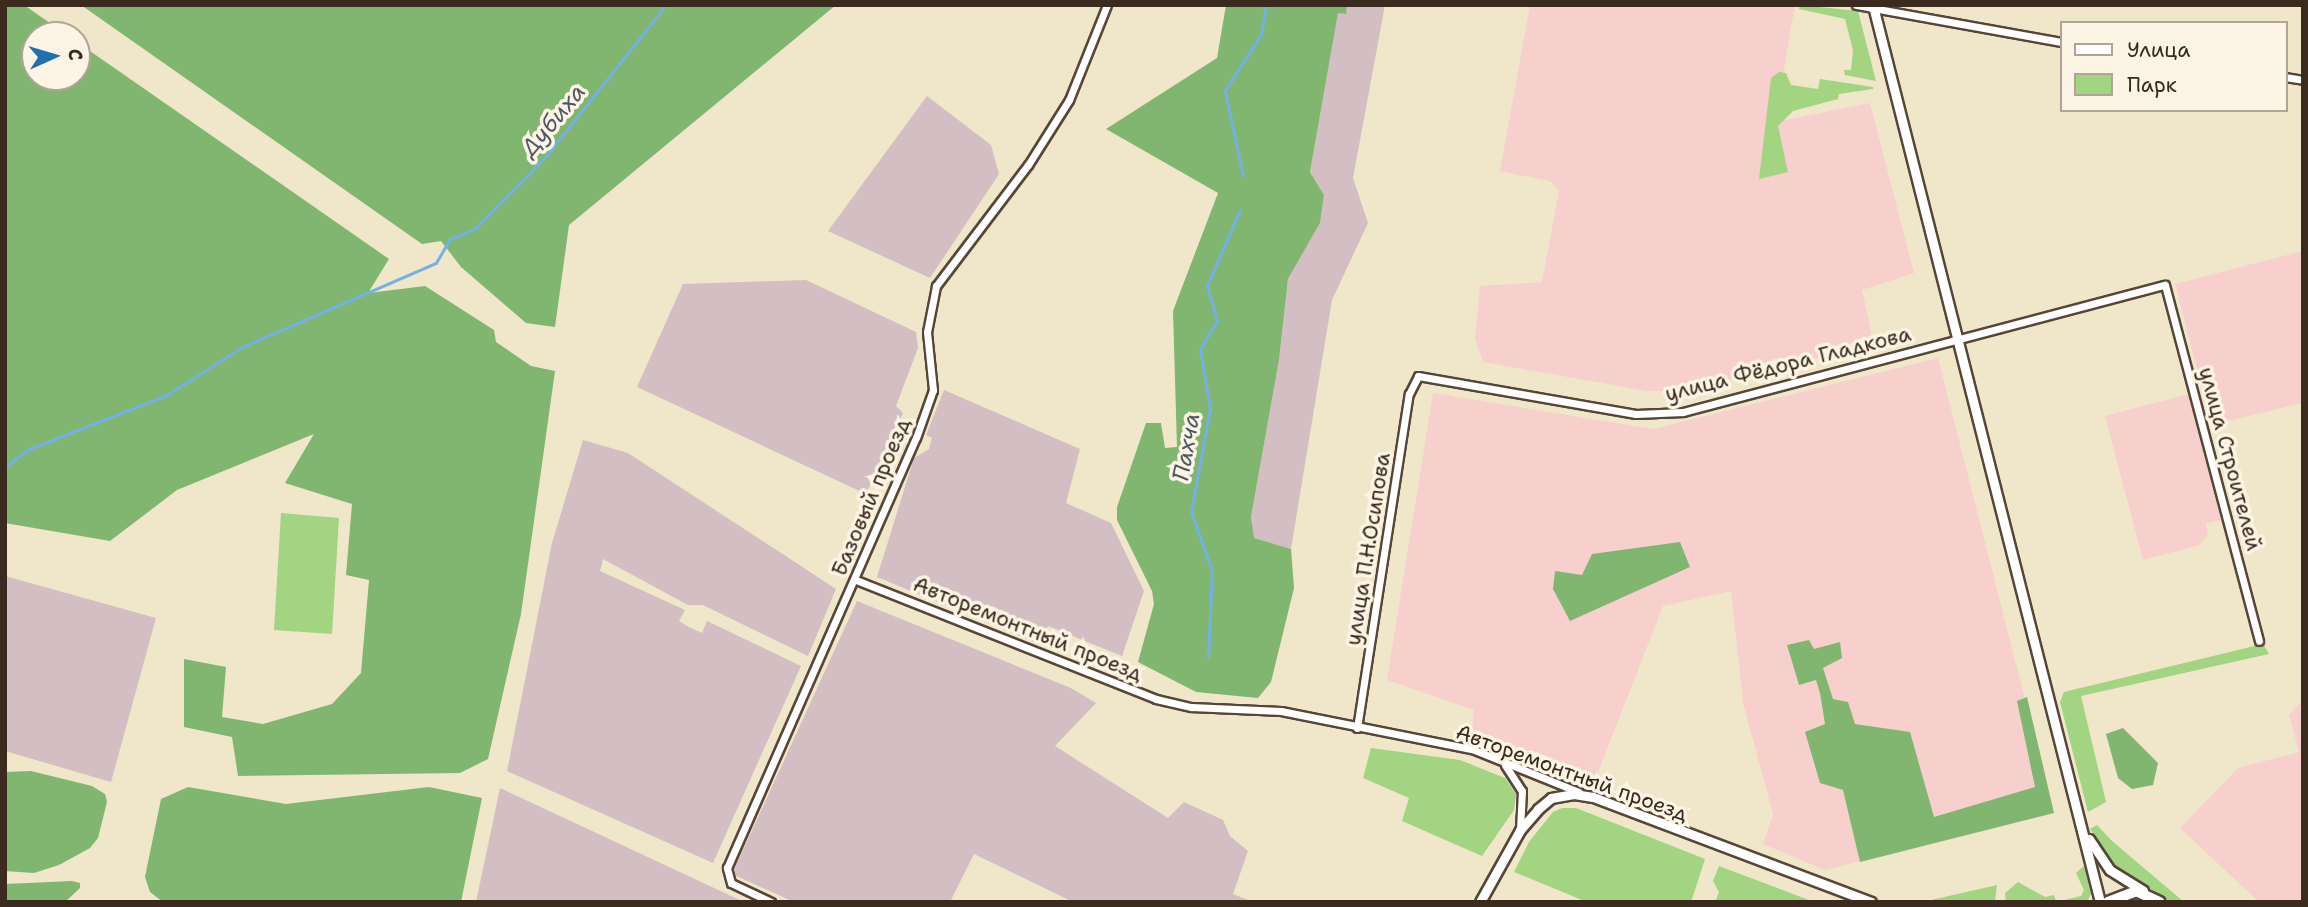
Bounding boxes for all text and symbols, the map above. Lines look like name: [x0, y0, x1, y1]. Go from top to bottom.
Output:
north arrow: [21, 21, 91, 91]
legend: [2060, 21, 2287, 112]
text: Улица: [2127, 36, 2190, 64]
text: С: [63, 48, 88, 61]
text: Парк: [2127, 71, 2177, 99]
water label: Дубиха: [515, 78, 591, 162]
street label: улица Фёдора Гладкова: [1663, 321, 1913, 407]
street label: улица Строителей: [2193, 365, 2267, 553]
water label: Пахча: [1166, 411, 1206, 483]
street label: Базовый проезд: [826, 414, 916, 580]
street label: улица П.Н.Осипова: [1340, 451, 1396, 647]
street label: Авторемонтный проезд: [910, 571, 1146, 687]
street label: Авторемонтный проезд: [1453, 719, 1691, 827]

